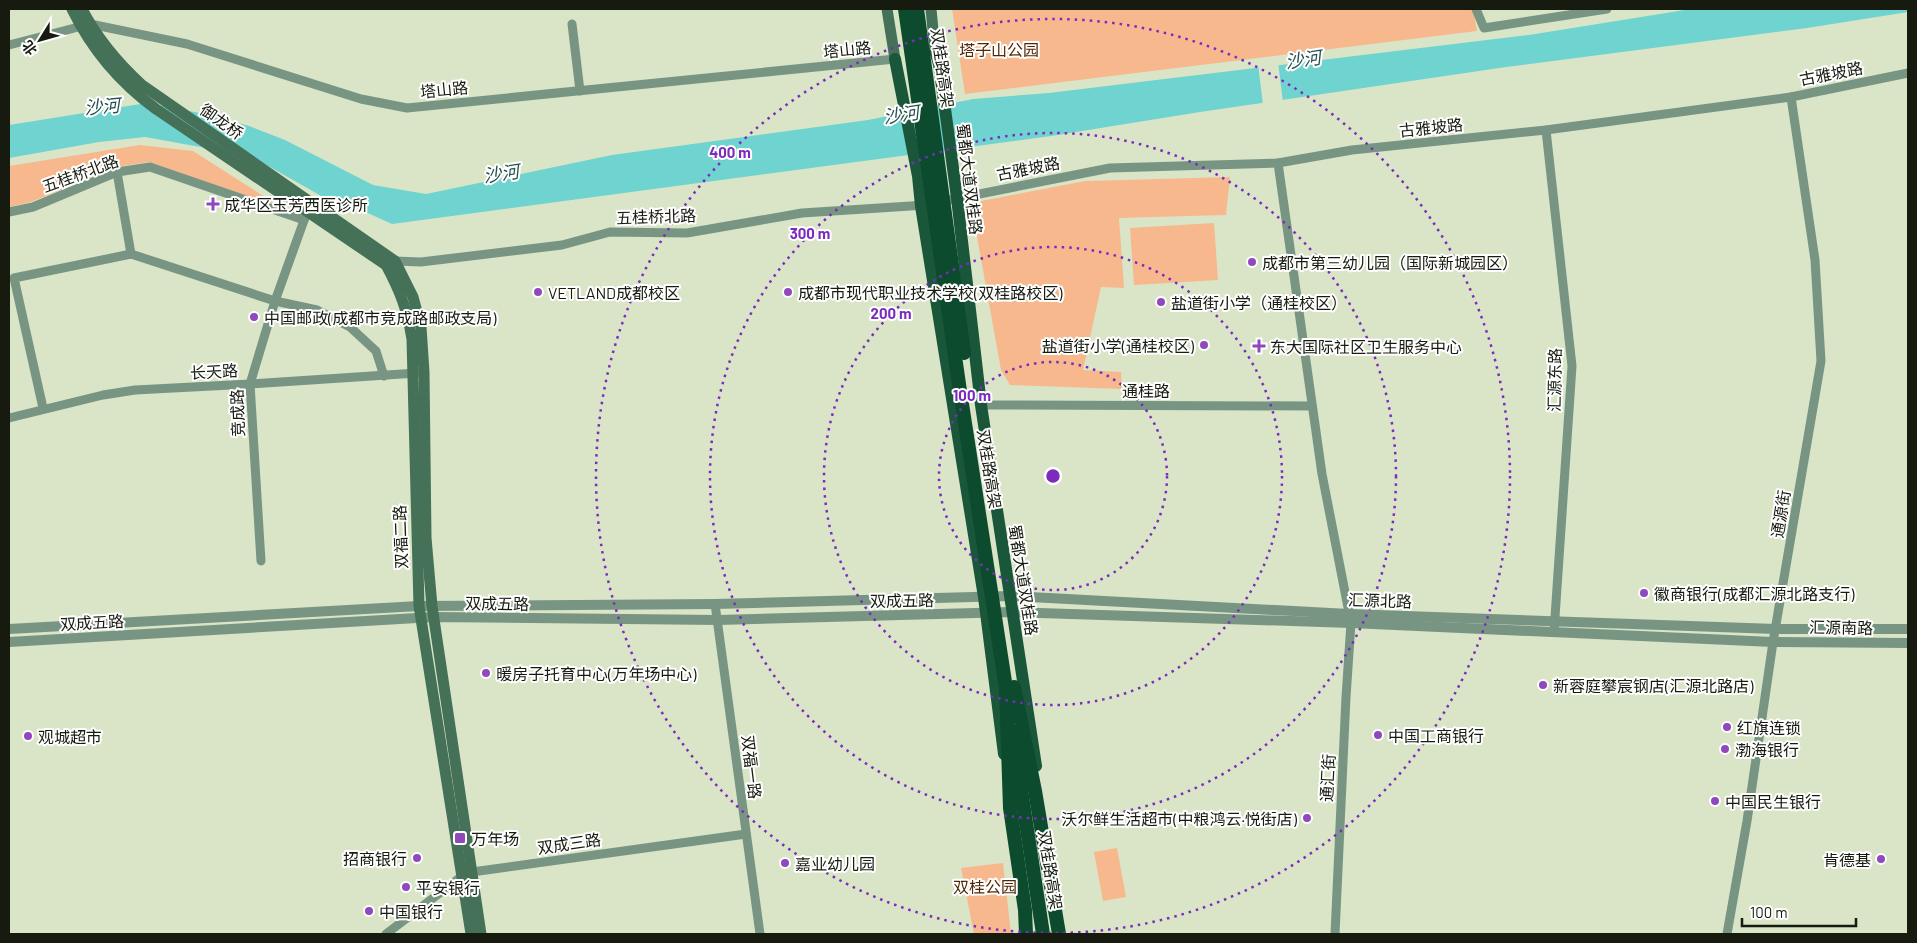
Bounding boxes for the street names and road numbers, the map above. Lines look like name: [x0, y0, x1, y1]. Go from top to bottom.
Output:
street label: 双桂路高架: [928, 27, 958, 109]
street label: 塔山路: [822, 37, 872, 61]
street label: 古雅坡路: [1798, 58, 1864, 88]
street label: 塔山路: [419, 77, 469, 101]
street label: 御龙桥: [197, 99, 247, 143]
street label: 古雅坡路: [1398, 114, 1464, 140]
street label: 蜀都大道双桂路: [954, 122, 986, 236]
street label: 五桂桥北路: [39, 150, 121, 196]
street label: 古雅坡路: [995, 153, 1061, 183]
street label: 五桂桥北路: [616, 205, 696, 227]
street label: 汇源东路: [1544, 348, 1564, 412]
street label: 长天路: [190, 360, 238, 382]
street label: 通桂路: [1122, 381, 1170, 400]
street label: 竞成路: [227, 389, 247, 437]
street label: 双桂路高架: [974, 428, 1006, 510]
street label: 通源街: [1767, 489, 1793, 539]
street label: 双福二路: [389, 505, 411, 569]
street label: 蜀都大道双桂路: [1006, 523, 1042, 637]
street label: 汇源北路: [1348, 589, 1412, 611]
street label: 双成五路: [870, 590, 934, 610]
street label: 双成五路: [465, 593, 529, 613]
street label: 双成五路: [60, 611, 124, 633]
street label: 汇源南路: [1809, 617, 1873, 637]
street label: 双福一路: [739, 734, 765, 800]
street label: 通汇街: [1316, 754, 1338, 802]
street label: 双成三路: [536, 829, 602, 857]
street label: 双桂路高架: [1035, 829, 1067, 911]

